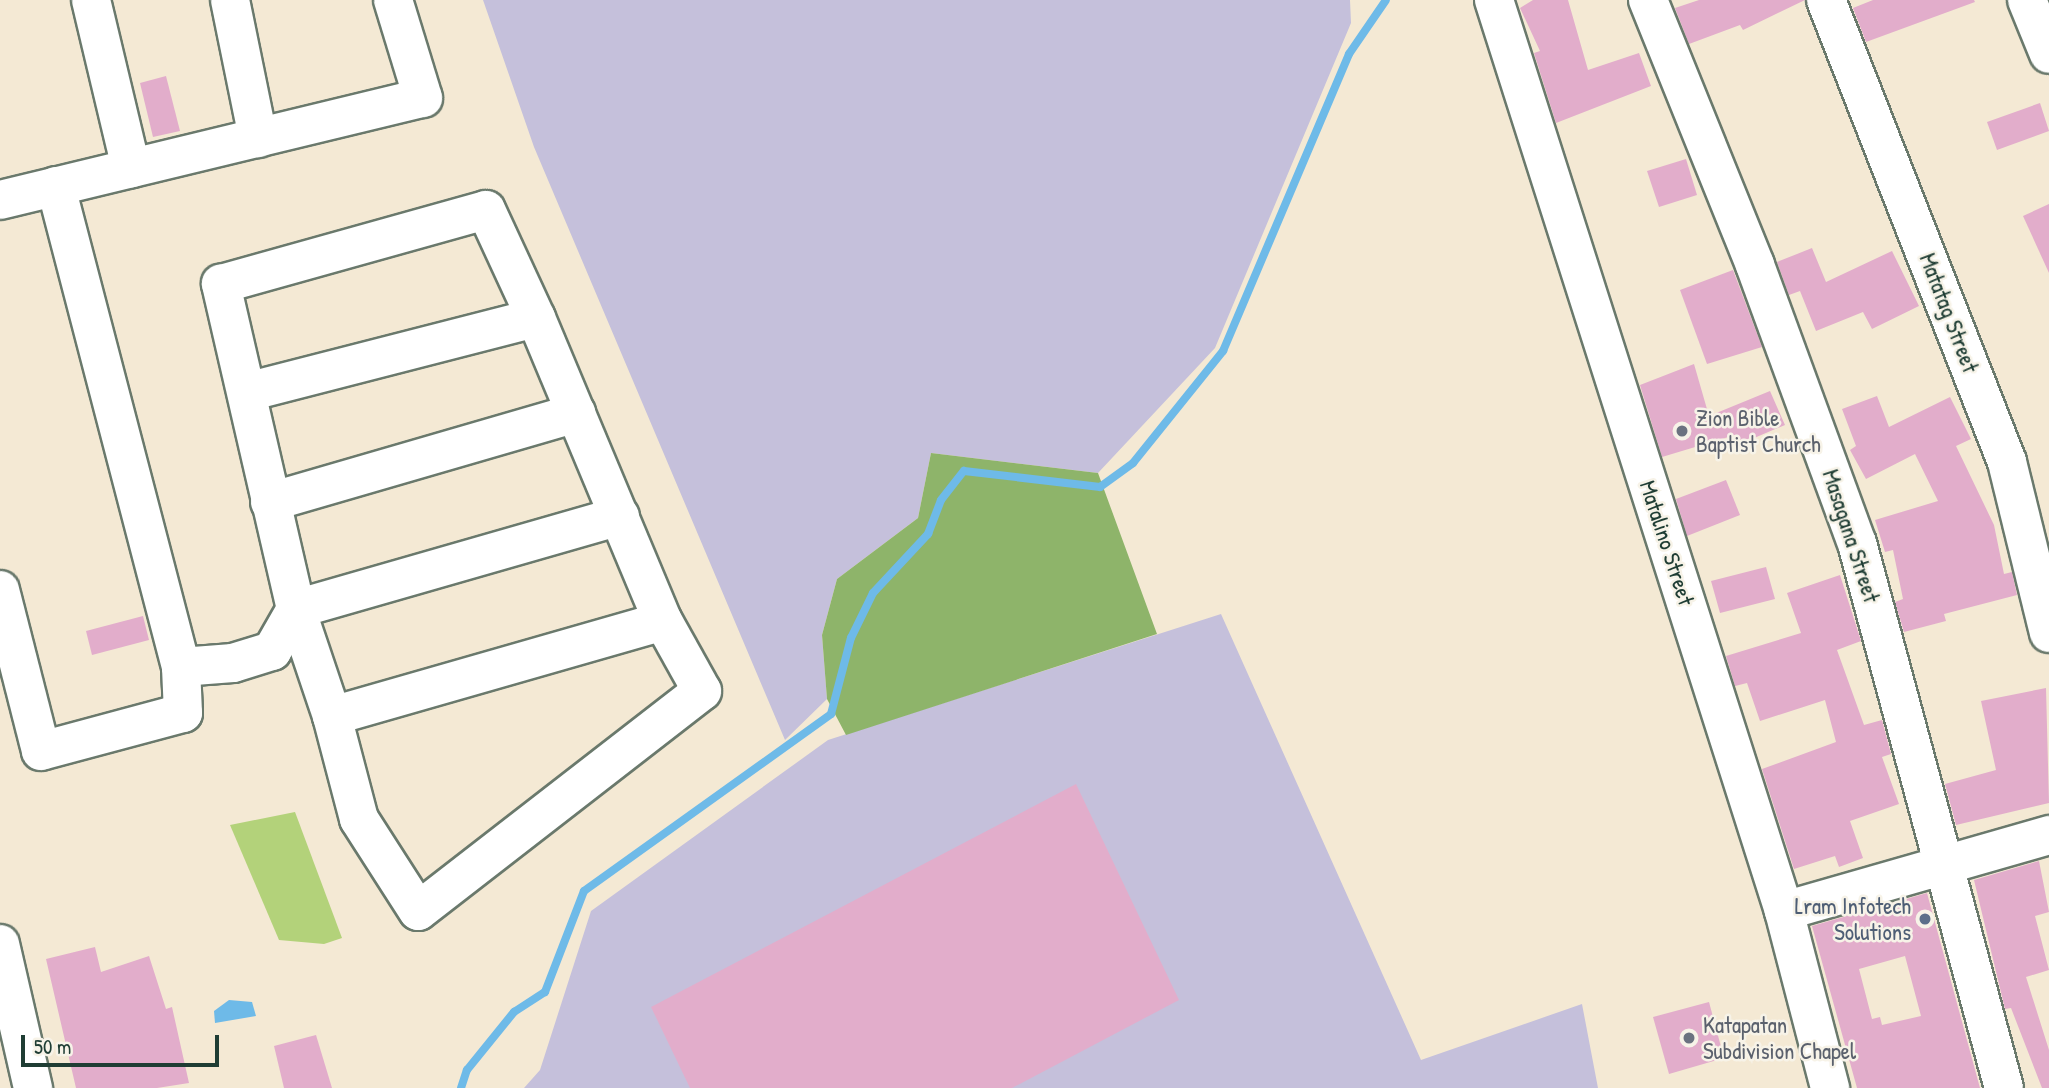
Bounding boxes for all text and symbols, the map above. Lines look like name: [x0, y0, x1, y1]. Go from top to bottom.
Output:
street label: Matatag Street: [1914, 249, 1984, 377]
place label: Zion Bible Baptist Church: [1696, 404, 1821, 458]
marker: Zion Bible Baptist Church: [1674, 423, 1690, 439]
street label: Masagana Street: [1817, 466, 1885, 606]
street label: Matalino Street: [1634, 477, 1700, 609]
place label: Lram Infotech Solutions: [1795, 892, 1911, 946]
marker: Lram Infotech Solutions: [1917, 911, 1933, 927]
place label: Katapatan Subdivision Chapel: [1703, 1011, 1856, 1065]
scale bar: [24, 1021, 222, 1066]
marker: Katapatan Subdivision Chapel: [1681, 1030, 1697, 1046]
text: 50 m: [34, 1032, 71, 1061]

